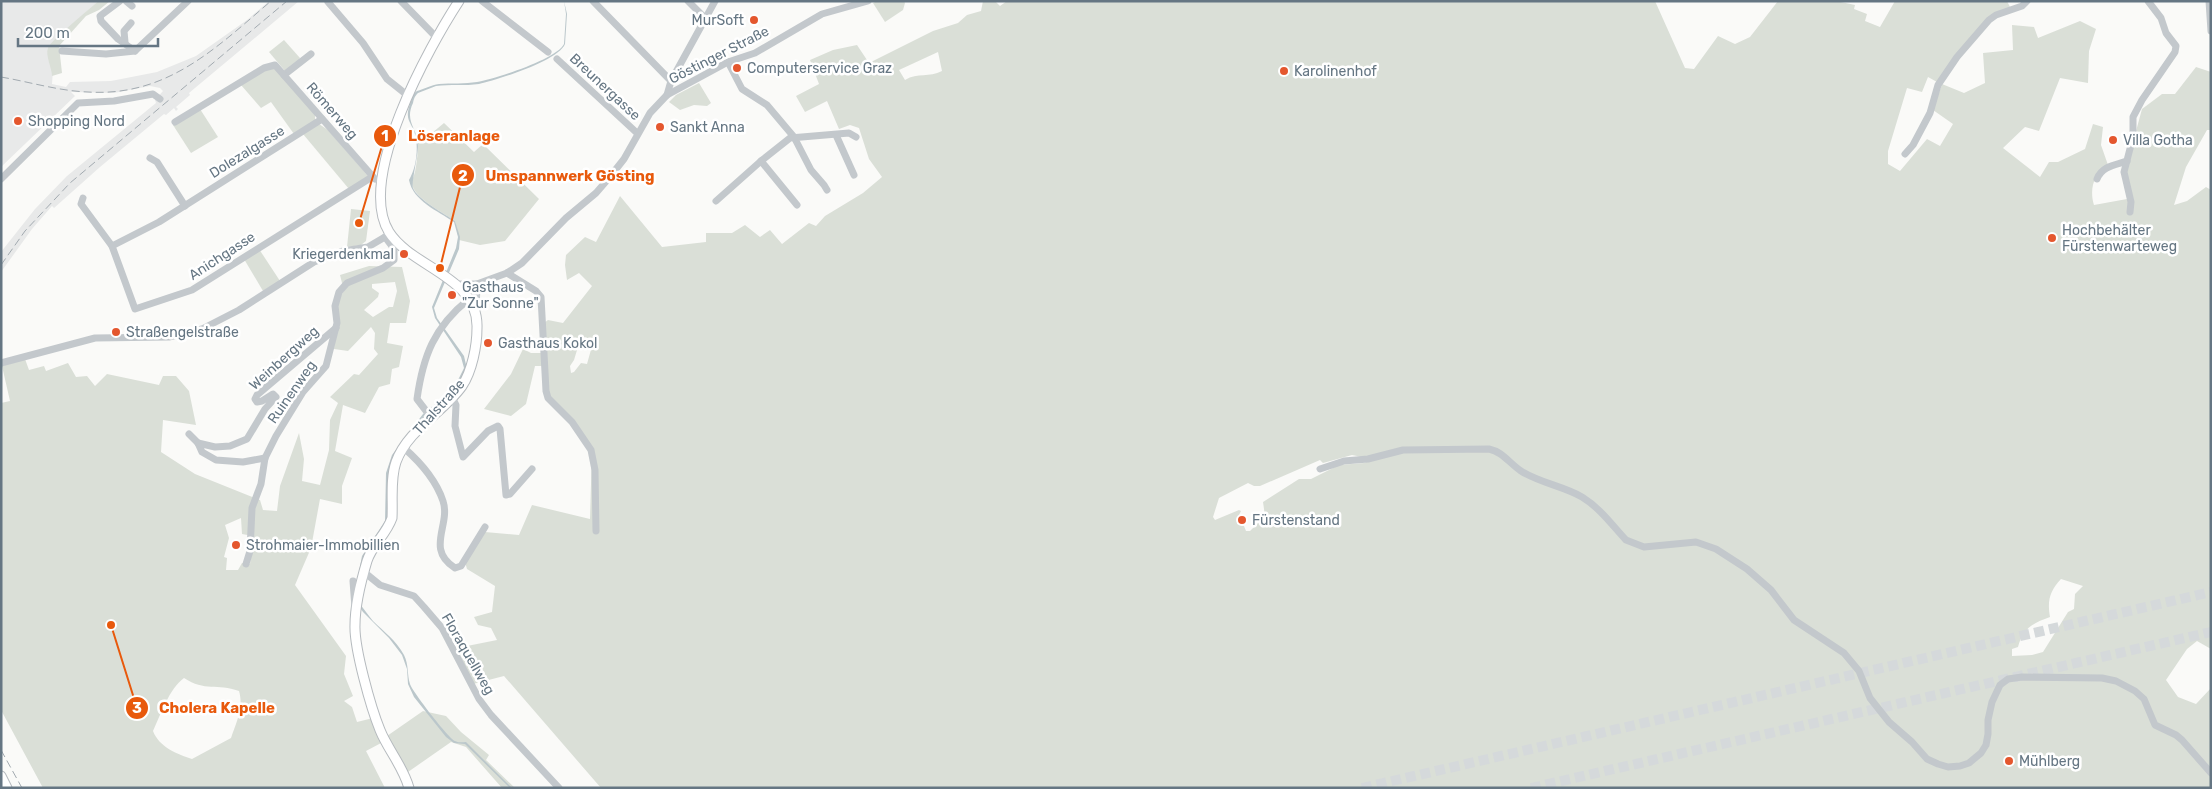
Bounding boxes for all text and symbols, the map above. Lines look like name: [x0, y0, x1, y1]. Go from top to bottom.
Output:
place label: MurSoft: [692, 12, 745, 29]
marker: MurSoft: [748, 14, 760, 26]
scale bar: [18, 15, 158, 47]
street label: Göstinger Straße: [666, 22, 772, 88]
text: 200 m: [25, 24, 70, 42]
street label: Breunergasse: [566, 50, 644, 124]
place label: Computerservice Graz: [747, 60, 892, 77]
marker: Computerservice Graz: [731, 62, 743, 74]
place label: Karolinenhof: [1294, 63, 1377, 80]
marker: Karolinenhof: [1278, 65, 1290, 77]
street label: Römerweg: [303, 79, 361, 143]
place label: Shopping Nord: [28, 113, 125, 130]
marker: Shopping Nord: [12, 115, 24, 127]
place label: Sankt Anna: [670, 119, 745, 136]
callout: Löseranlage: [373, 121, 510, 151]
marker: Sankt Anna: [654, 121, 666, 133]
street label: Dolezalgasse: [206, 122, 288, 182]
text: 1: [381, 127, 389, 145]
text: Löseranlage: [408, 127, 500, 145]
place label: Villa Gotha: [2123, 132, 2193, 149]
marker: Villa Gotha: [2107, 134, 2119, 146]
callout: Umspannwerk Gösting: [451, 160, 665, 190]
text: 2: [458, 167, 468, 185]
text: Umspannwerk Gösting: [485, 167, 655, 185]
place label: Hochbehälter Fürstenwarteweg: [2062, 222, 2177, 255]
street label: Anichgasse: [186, 228, 259, 284]
marker: Hochbehälter Fürstenwarteweg: [2046, 232, 2058, 244]
place label: Kriegerdenkmal: [292, 246, 394, 263]
marker: Kriegerdenkmal: [398, 248, 410, 260]
place label: Gasthaus "Zur Sonne": [462, 279, 539, 312]
marker: Gasthaus "Zur Sonne": [446, 289, 458, 301]
street label: Weinbergweg: [246, 322, 322, 394]
place label: Straßengelstraße: [126, 324, 239, 341]
marker: Straßengelstraße: [110, 326, 122, 338]
place label: Gasthaus Kokol: [498, 335, 597, 352]
marker: Gasthaus Kokol: [482, 337, 494, 349]
street label: Ruinenweg: [264, 357, 320, 427]
street label: Thalstraße: [410, 376, 469, 438]
place label: Fürstenstand: [1252, 512, 1340, 529]
marker: Fürstenstand: [1236, 514, 1248, 526]
place label: Strohmaier-Immobillien: [246, 537, 400, 554]
marker: Strohmaier-Immobillien: [230, 539, 242, 551]
street label: Floraquellweg: [438, 610, 498, 698]
callout: Cholera Kapelle: [124, 693, 285, 723]
text: 3: [132, 699, 142, 717]
text: Cholera Kapelle: [159, 699, 275, 717]
place label: Mühlberg: [2019, 753, 2080, 770]
marker: Mühlberg: [2003, 755, 2015, 767]

